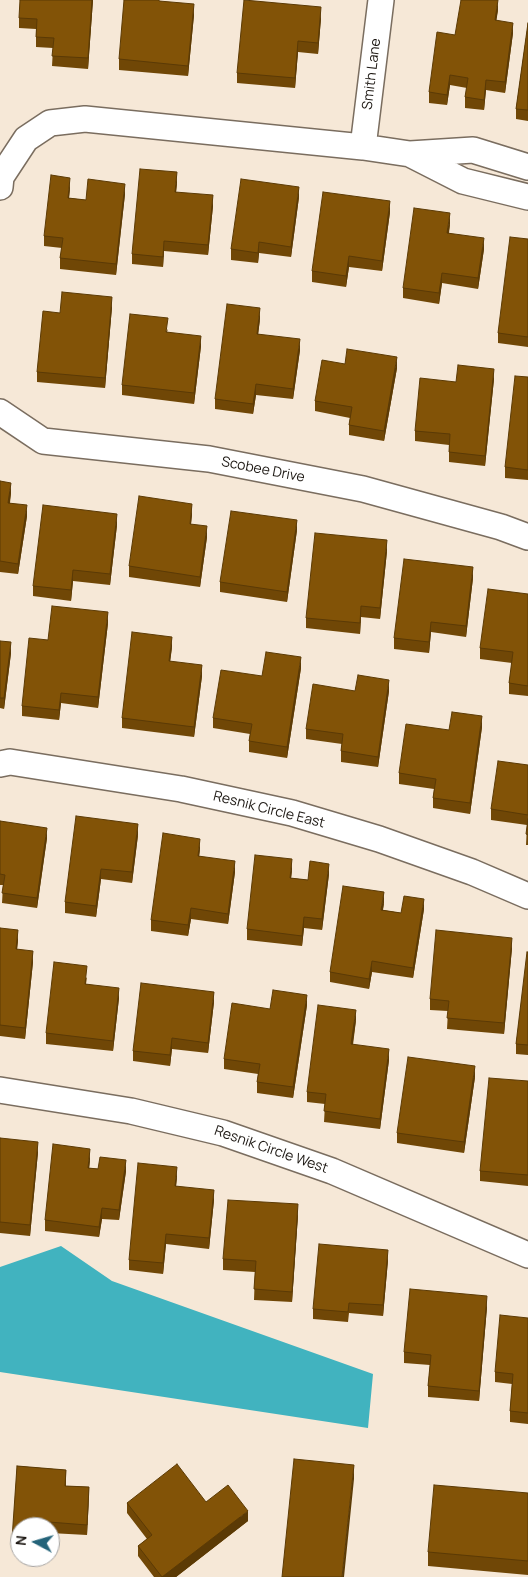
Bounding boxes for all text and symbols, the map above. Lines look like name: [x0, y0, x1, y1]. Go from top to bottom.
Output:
street label: Smith Lane: [359, 37, 385, 111]
street label: Scobee Drive: [220, 454, 306, 486]
street label: Resnik Circle East: [211, 788, 327, 832]
street label: Resnik Circle West: [212, 1123, 330, 1177]
north arrow: [10, 1517, 60, 1567]
text: N: [11, 1534, 31, 1546]

